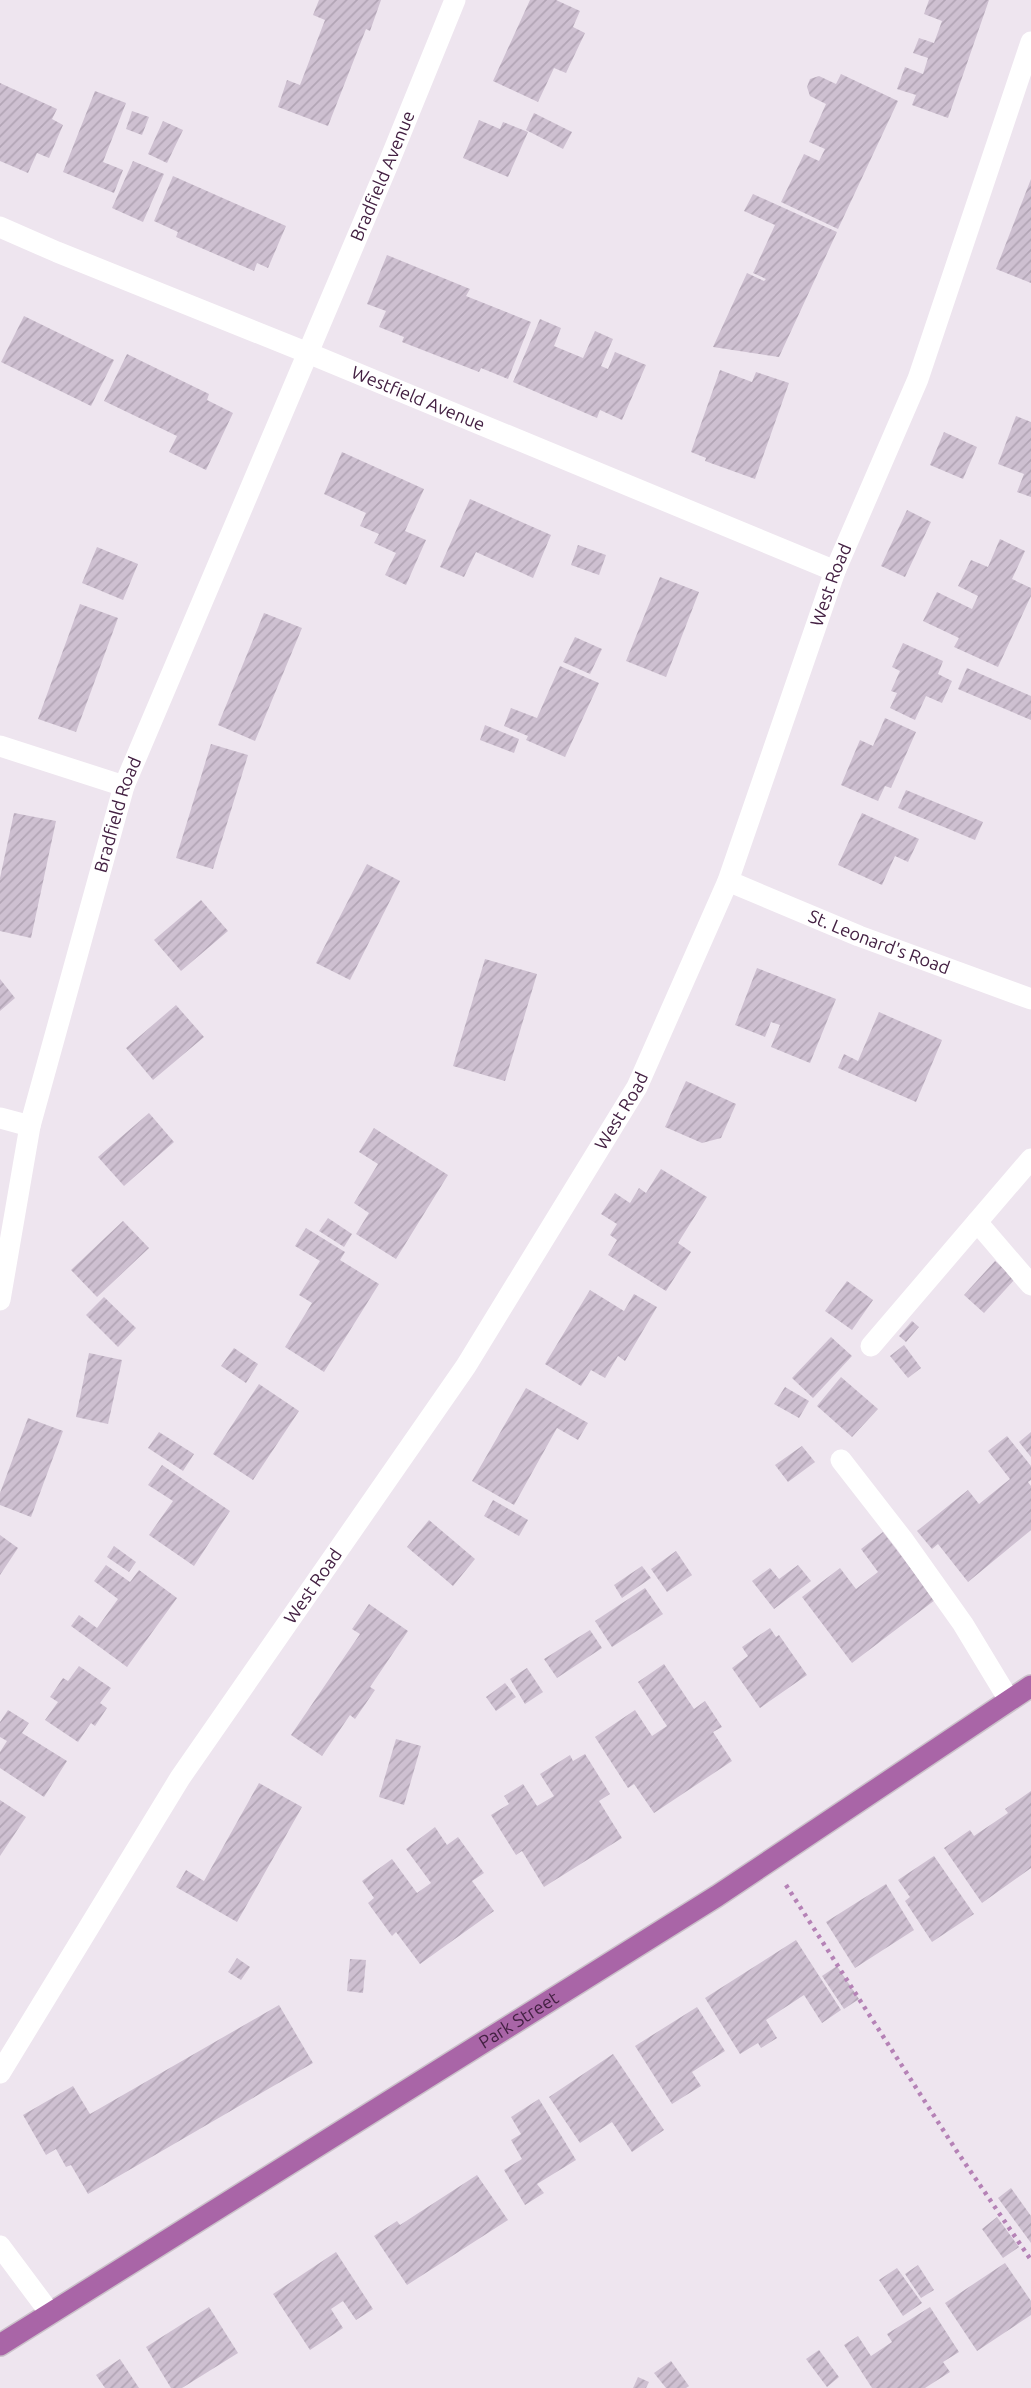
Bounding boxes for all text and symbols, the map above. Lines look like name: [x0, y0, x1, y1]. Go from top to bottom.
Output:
street label: Bradfield Avenue: [346, 108, 418, 244]
street label: Westfield Avenue: [349, 361, 488, 434]
street label: West Road: [806, 540, 855, 629]
street label: Bradfield Road: [90, 753, 144, 875]
street label: St. Leonard's Road: [806, 905, 953, 977]
street label: West Road: [590, 1069, 651, 1153]
street label: West Road: [279, 1544, 345, 1627]
street label: Park Street: [475, 1987, 562, 2052]

